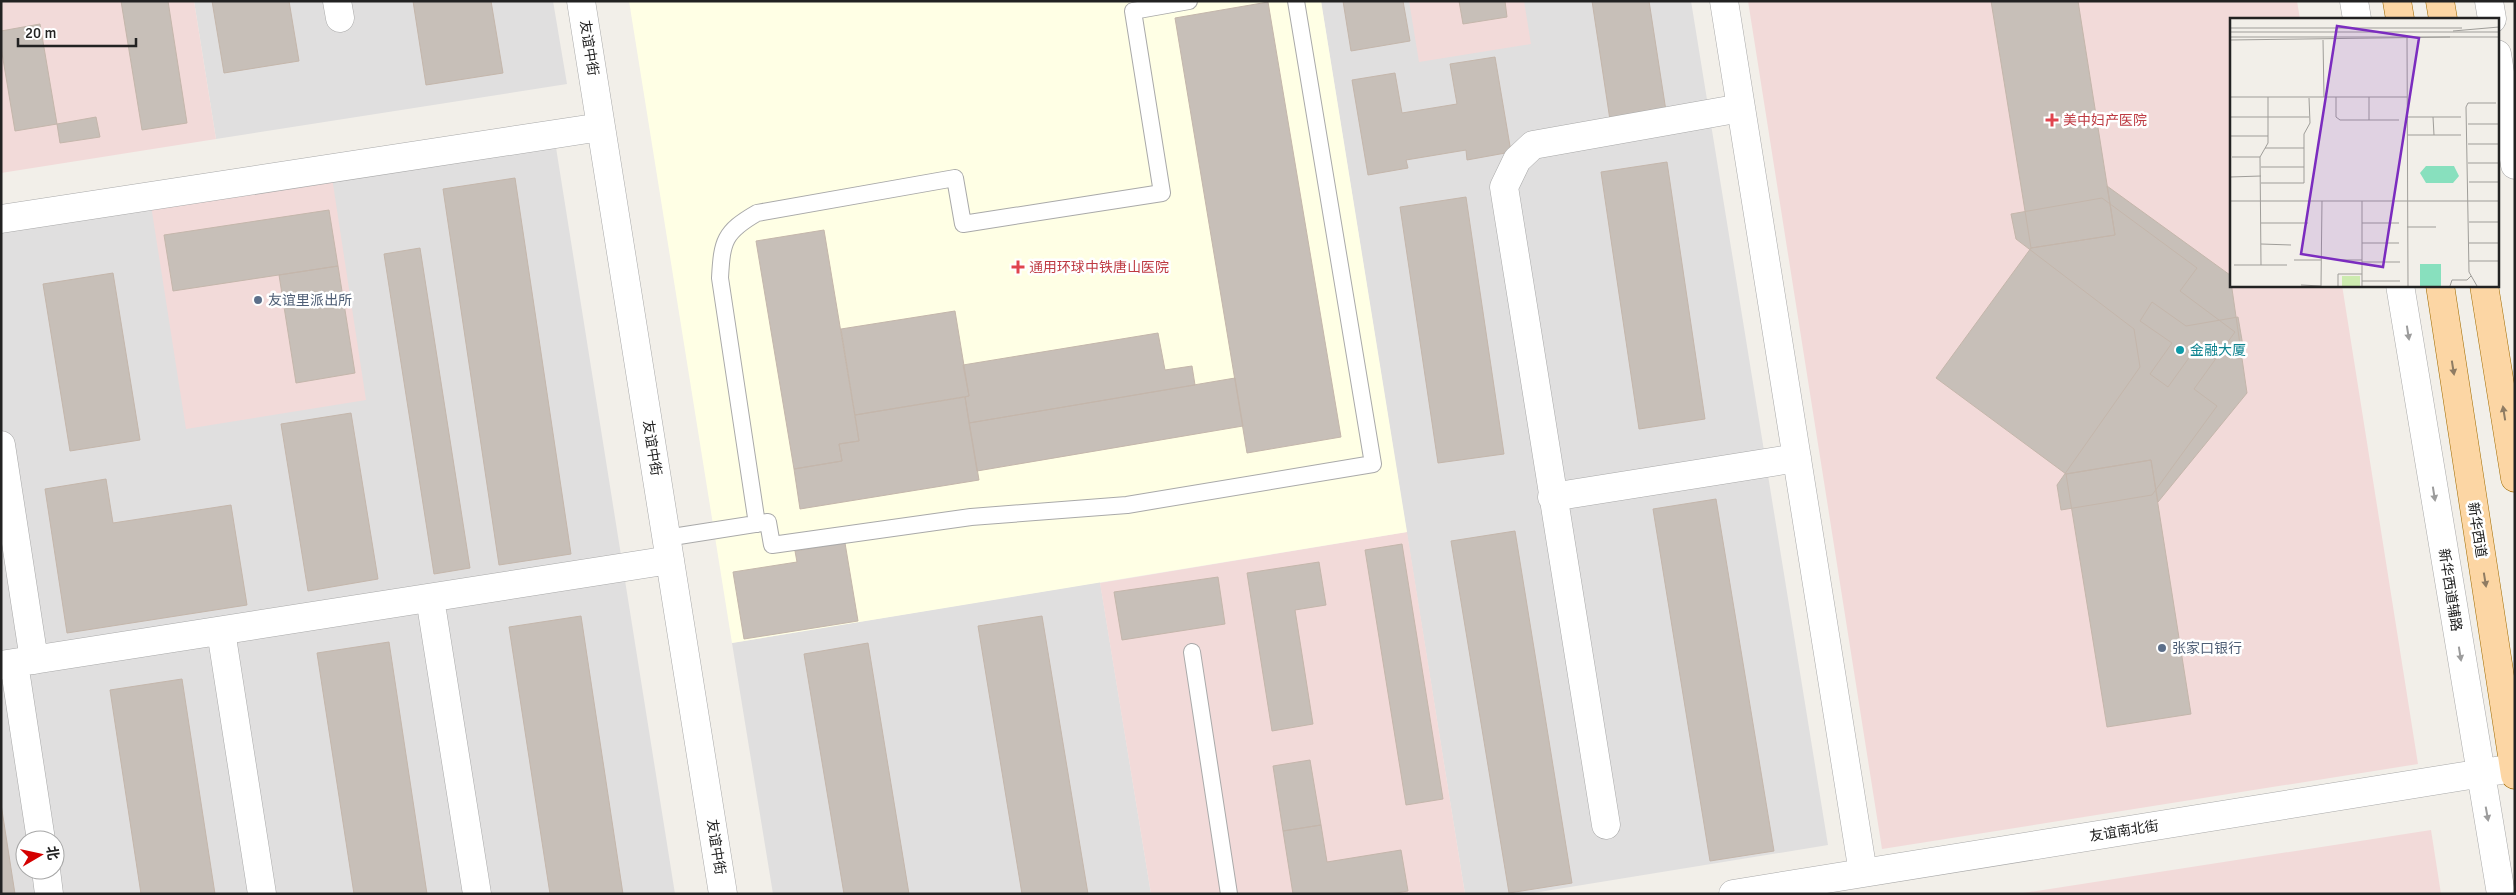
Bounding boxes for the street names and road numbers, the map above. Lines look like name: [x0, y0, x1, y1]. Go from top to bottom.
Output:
street label: 友谊中街: [576, 19, 602, 77]
street label: 友谊中街: [639, 419, 665, 477]
street label: 新华西道: [2464, 501, 2490, 559]
street label: 新华西道辅路: [2435, 547, 2465, 633]
street label: 友谊南北街: [2088, 817, 2160, 845]
street label: 友谊中街: [703, 818, 729, 876]

